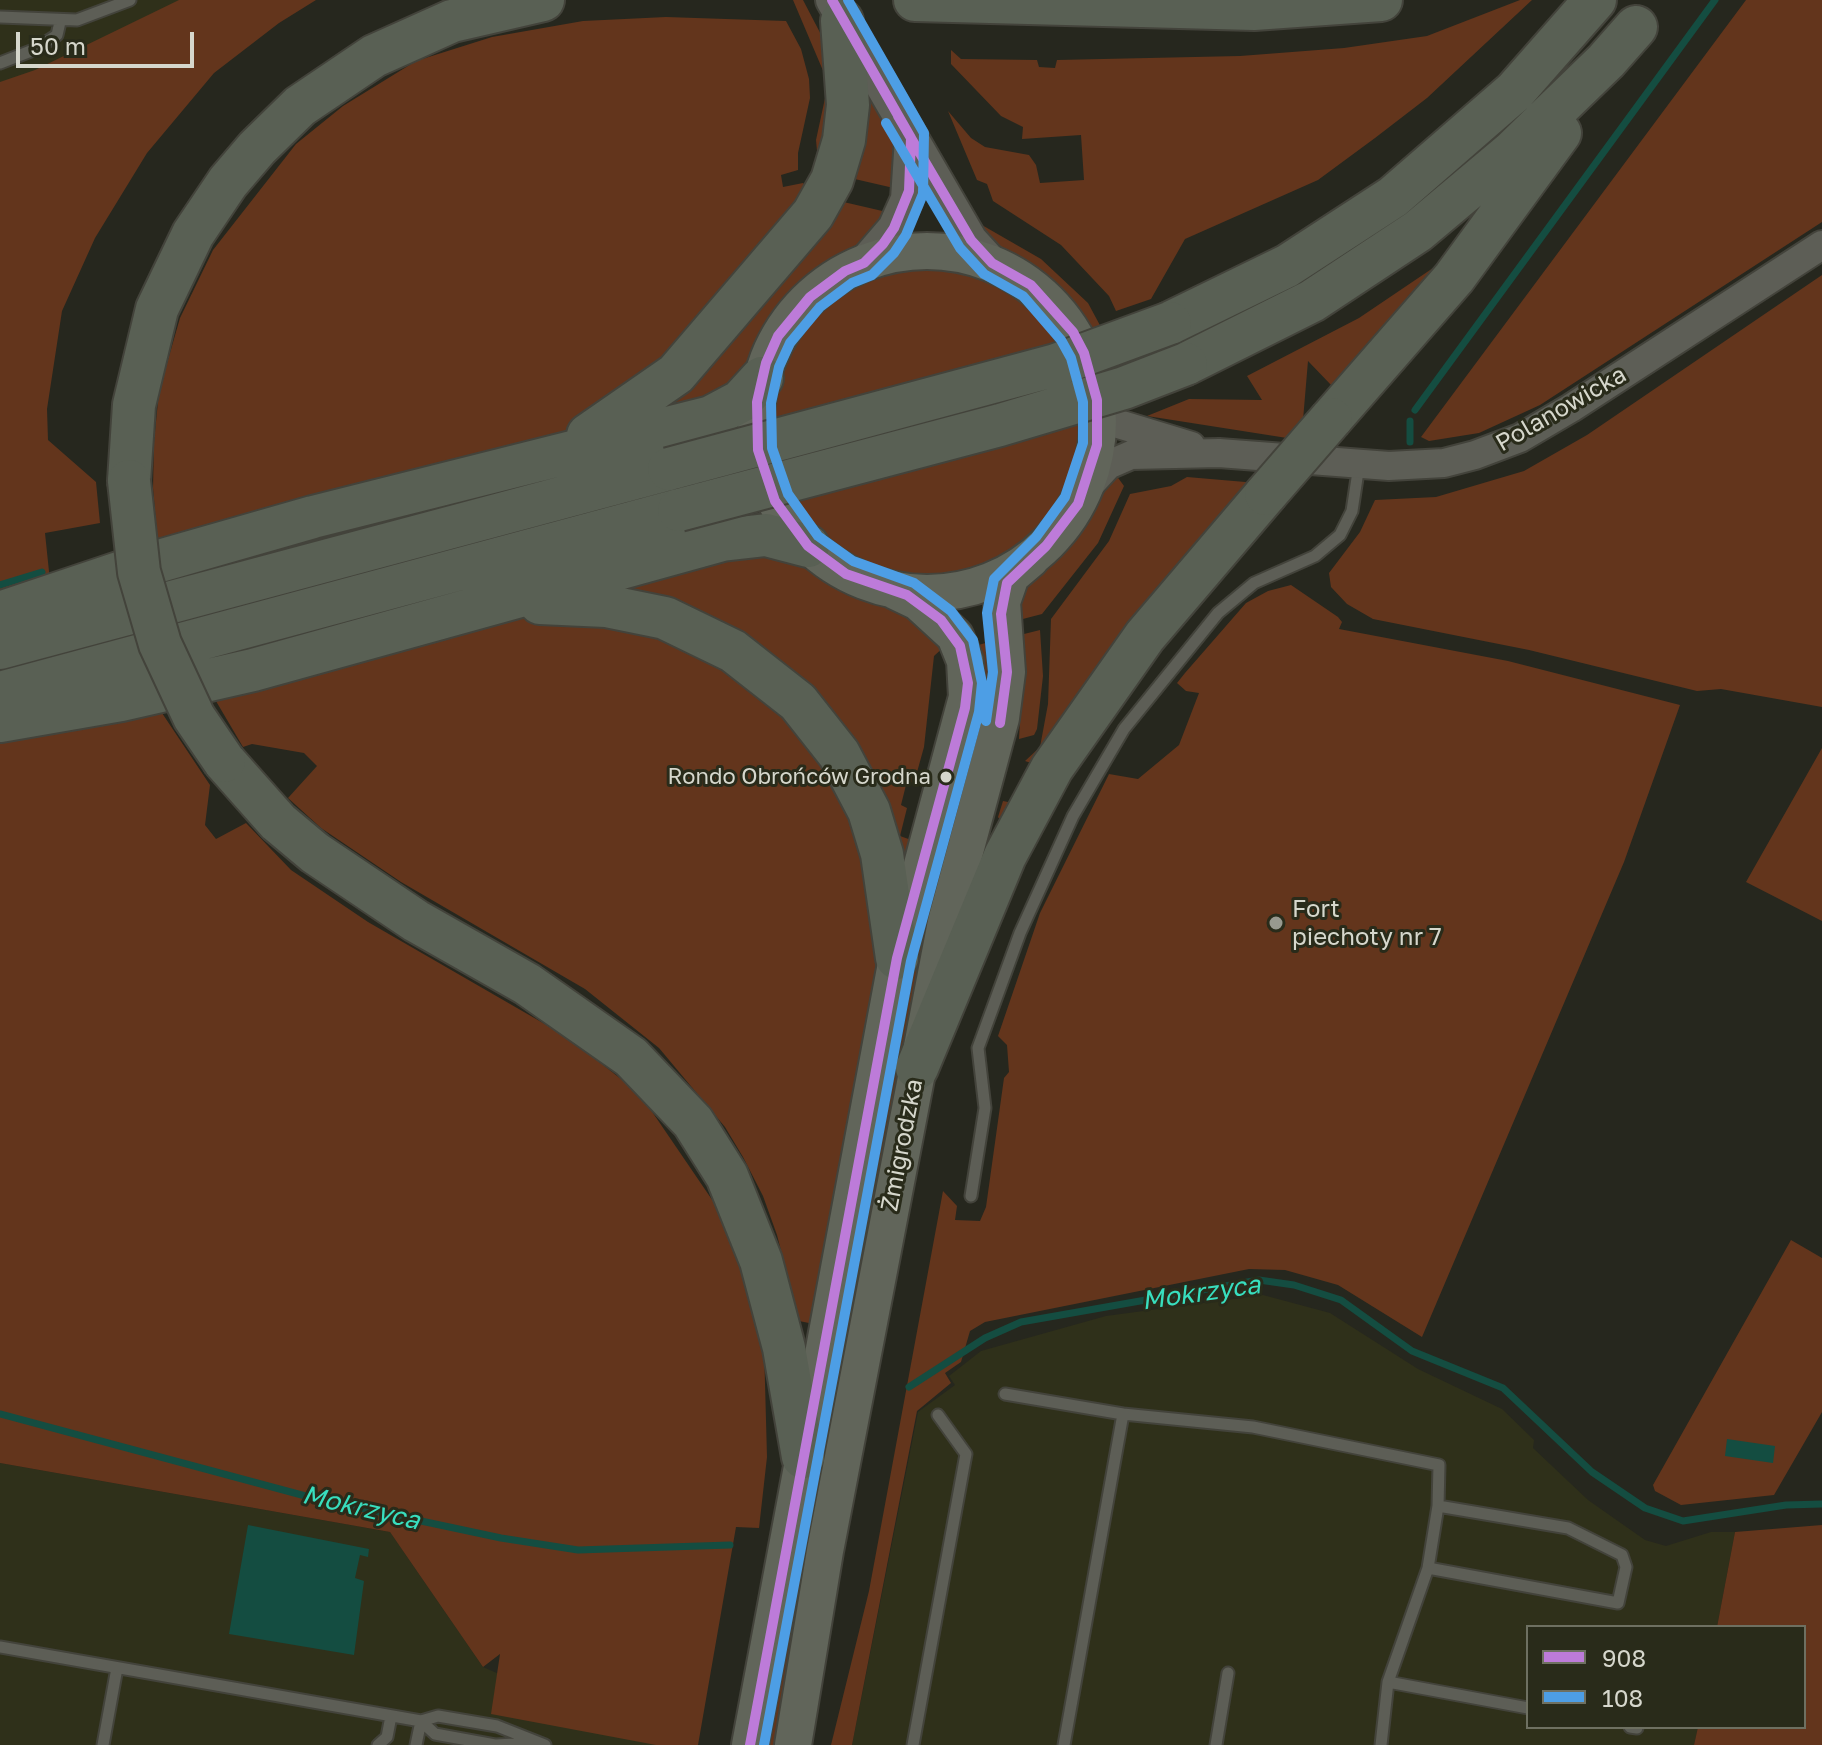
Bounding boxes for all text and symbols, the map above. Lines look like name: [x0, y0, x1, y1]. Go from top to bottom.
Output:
scale bar: [20, 16, 198, 66]
text: 50 m: [30, 31, 86, 60]
street label: Polanowicka: [1491, 360, 1631, 458]
place label: Rondo Obrońców Grodna: [668, 764, 931, 790]
marker: Rondo Obrońców Grodna: [938, 769, 954, 785]
place label: Fort piechoty nr 7: [1292, 895, 1442, 951]
marker: Fort piechoty nr 7: [1267, 914, 1285, 932]
street label: Żmigrodzka: [875, 1076, 929, 1214]
water label: Mokrzyca: [1140, 1269, 1262, 1317]
water label: Mokrzyca: [299, 1479, 423, 1537]
legend: [1526, 1625, 1806, 1729]
text: 908: [1602, 1643, 1646, 1672]
text: 108: [1602, 1683, 1643, 1712]

